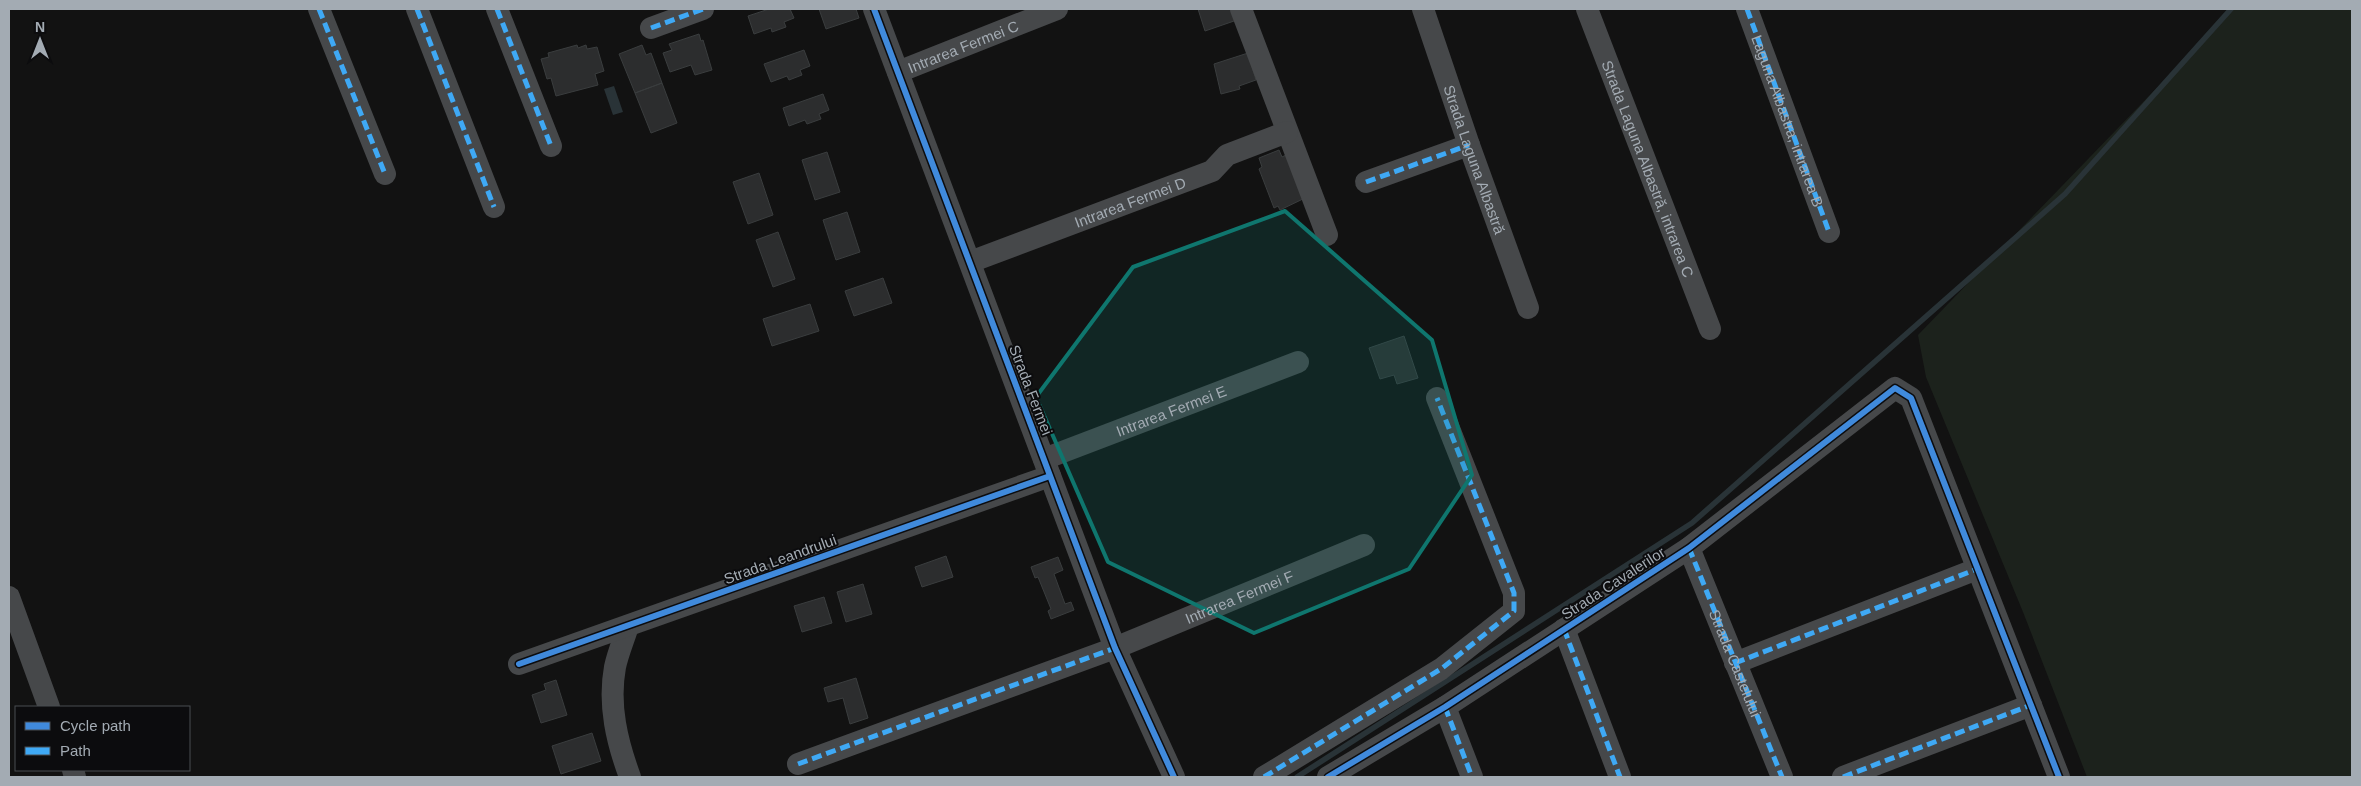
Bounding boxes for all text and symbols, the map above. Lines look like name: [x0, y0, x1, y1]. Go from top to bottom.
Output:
north arrow: [15, 15, 65, 65]
street label: Intrarea Fermei C: [905, 17, 1021, 76]
text: N: [35, 19, 45, 35]
street label: Laguna Albastra, intrarea B: [1749, 32, 1827, 209]
street label: Strada Laguna Albastră, intrarea C: [1599, 58, 1698, 280]
street label: Strada Laguna Albastră: [1441, 83, 1509, 237]
street label: Intrarea Fermei D: [1072, 173, 1188, 230]
street label: Strada Fermei: [1006, 343, 1056, 437]
street label: Intrarea Fermei E: [1113, 382, 1229, 439]
street label: Strada Leandrului: [721, 531, 839, 587]
street label: Strada Cavalerilor: [1558, 543, 1668, 623]
street label: Intrarea Fermei F: [1182, 567, 1296, 627]
street label: Strada Castelului: [1706, 607, 1765, 719]
legend: [15, 706, 190, 771]
text: Cycle path: [60, 717, 131, 734]
text: Path: [60, 742, 91, 759]

